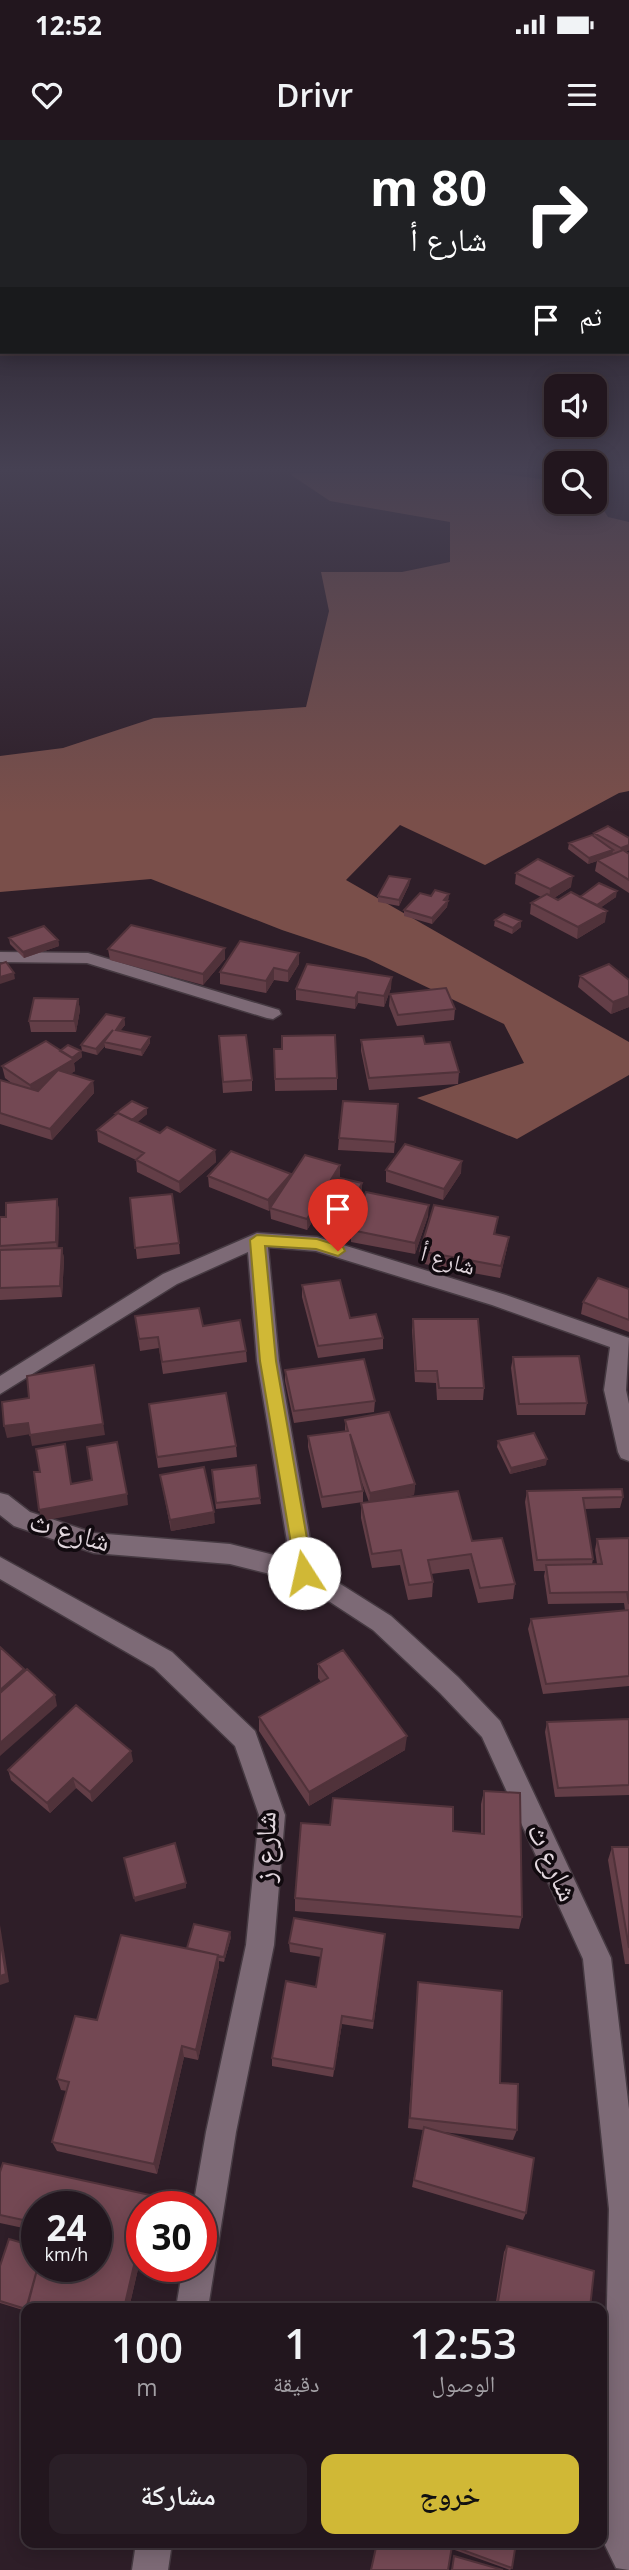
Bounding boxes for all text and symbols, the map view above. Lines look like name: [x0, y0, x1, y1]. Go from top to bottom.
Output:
text: 12:52: [35, 7, 102, 43]
text: Drivr: [276, 73, 353, 116]
icon: heart: [28, 76, 66, 114]
icon: menu: [563, 76, 601, 114]
text: 80 m: [370, 154, 487, 220]
icon: right: [511, 168, 602, 259]
text: شارع أ: [410, 217, 487, 260]
text: ثم: [579, 298, 602, 334]
icon: arrive: [527, 301, 565, 339]
map controls: [544, 374, 607, 514]
button: sound: [544, 374, 607, 437]
button: search: [544, 451, 607, 514]
pin: [308, 1179, 368, 1251]
icon: arrive: [319, 1190, 357, 1228]
street label: شارع أ: [417, 1236, 479, 1282]
street label: شارع ث: [26, 1500, 115, 1560]
position arrow: [267, 1536, 341, 1610]
street label: شارع ﺯ: [244, 1811, 284, 1884]
street label: شارع ث: [519, 1816, 588, 1907]
speed limit sign: 30: [126, 2191, 217, 2282]
text: 24: [46, 2204, 87, 2251]
text: km/h: [45, 2242, 88, 2266]
text: 1: [284, 2314, 308, 2371]
text: 12:53: [410, 2314, 517, 2371]
text: 100: [111, 2318, 183, 2375]
text: دقيقة: [273, 2367, 320, 2399]
text: الوصول: [431, 2367, 495, 2399]
text: m: [136, 2371, 158, 2403]
button: مشاركة: [49, 2454, 307, 2534]
button: خروج: [321, 2454, 579, 2534]

